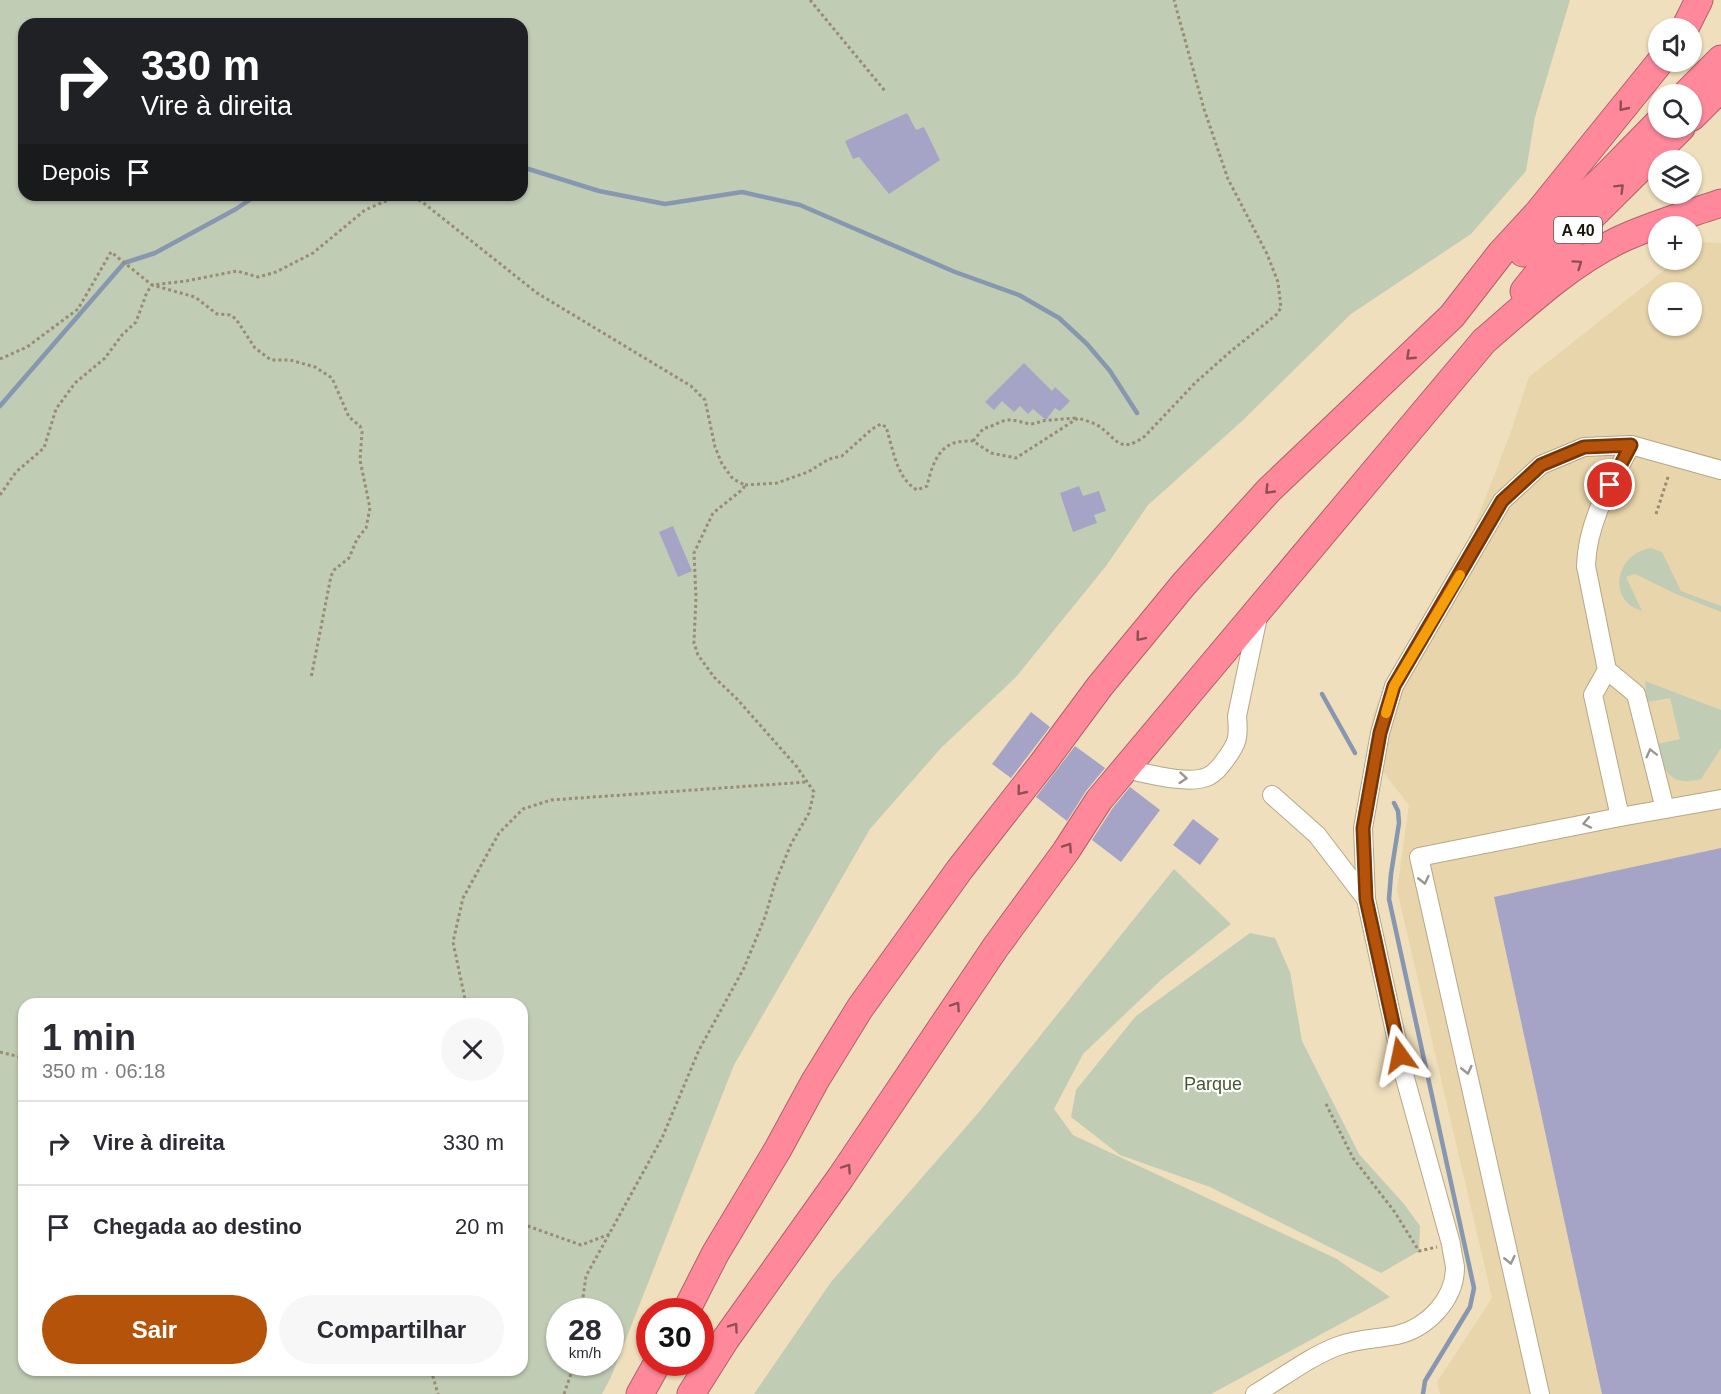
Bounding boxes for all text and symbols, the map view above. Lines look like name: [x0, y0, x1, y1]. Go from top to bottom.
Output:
map controls: [1648, 18, 1702, 336]
button: sound: [1648, 18, 1702, 72]
icon: right: [42, 42, 120, 120]
text: 330 m: [141, 42, 260, 89]
button: search: [1648, 84, 1702, 138]
text: Vire à direita: [141, 91, 292, 121]
one-way arrow: [1620, 100, 1631, 111]
button: layers: [1648, 150, 1702, 204]
icon: arrive: [122, 156, 155, 189]
text: Depois: [42, 160, 110, 185]
one-way arrow: [1614, 184, 1624, 195]
button: +: [1648, 216, 1702, 270]
road number: A 40: [1554, 217, 1602, 243]
one-way arrow: [1571, 260, 1582, 271]
button: −: [1648, 282, 1702, 336]
one-way arrow: [1406, 349, 1416, 360]
pin: [1584, 459, 1635, 510]
icon: arrive: [1593, 468, 1626, 501]
one-way arrow: [1265, 483, 1276, 494]
one-way arrow: [1136, 630, 1147, 641]
one-way arrow: [1646, 748, 1658, 758]
one-way arrow: [1178, 771, 1188, 784]
one-way arrow: [1017, 784, 1028, 795]
one-way arrow: [1582, 816, 1592, 829]
one-way arrow: [1061, 843, 1072, 854]
one-way arrow: [1417, 874, 1430, 884]
one-way arrow: [949, 1002, 960, 1013]
text: 1 min: [42, 1017, 136, 1058]
button: close: [441, 1018, 504, 1081]
position arrow: [1368, 1023, 1432, 1087]
text: 350 m · 06:18: [42, 1060, 165, 1082]
one-way arrow: [1460, 1065, 1473, 1075]
park label: Parque: [1184, 1074, 1242, 1094]
icon: right: [42, 1127, 75, 1160]
text: Vire à direita: [93, 1130, 225, 1155]
text: 330 m: [443, 1130, 504, 1155]
one-way arrow: [840, 1164, 851, 1175]
icon: arrive: [42, 1211, 75, 1244]
text: Chegada ao destino: [93, 1214, 302, 1239]
text: 20 m: [455, 1214, 504, 1239]
one-way arrow: [1503, 1255, 1516, 1265]
button: Sair: [42, 1295, 267, 1364]
button: Compartilhar: [279, 1295, 504, 1364]
speed limit sign: 30: [636, 1298, 714, 1376]
text: 28: [568, 1313, 602, 1346]
one-way arrow: [727, 1323, 738, 1334]
text: km/h: [569, 1344, 601, 1361]

